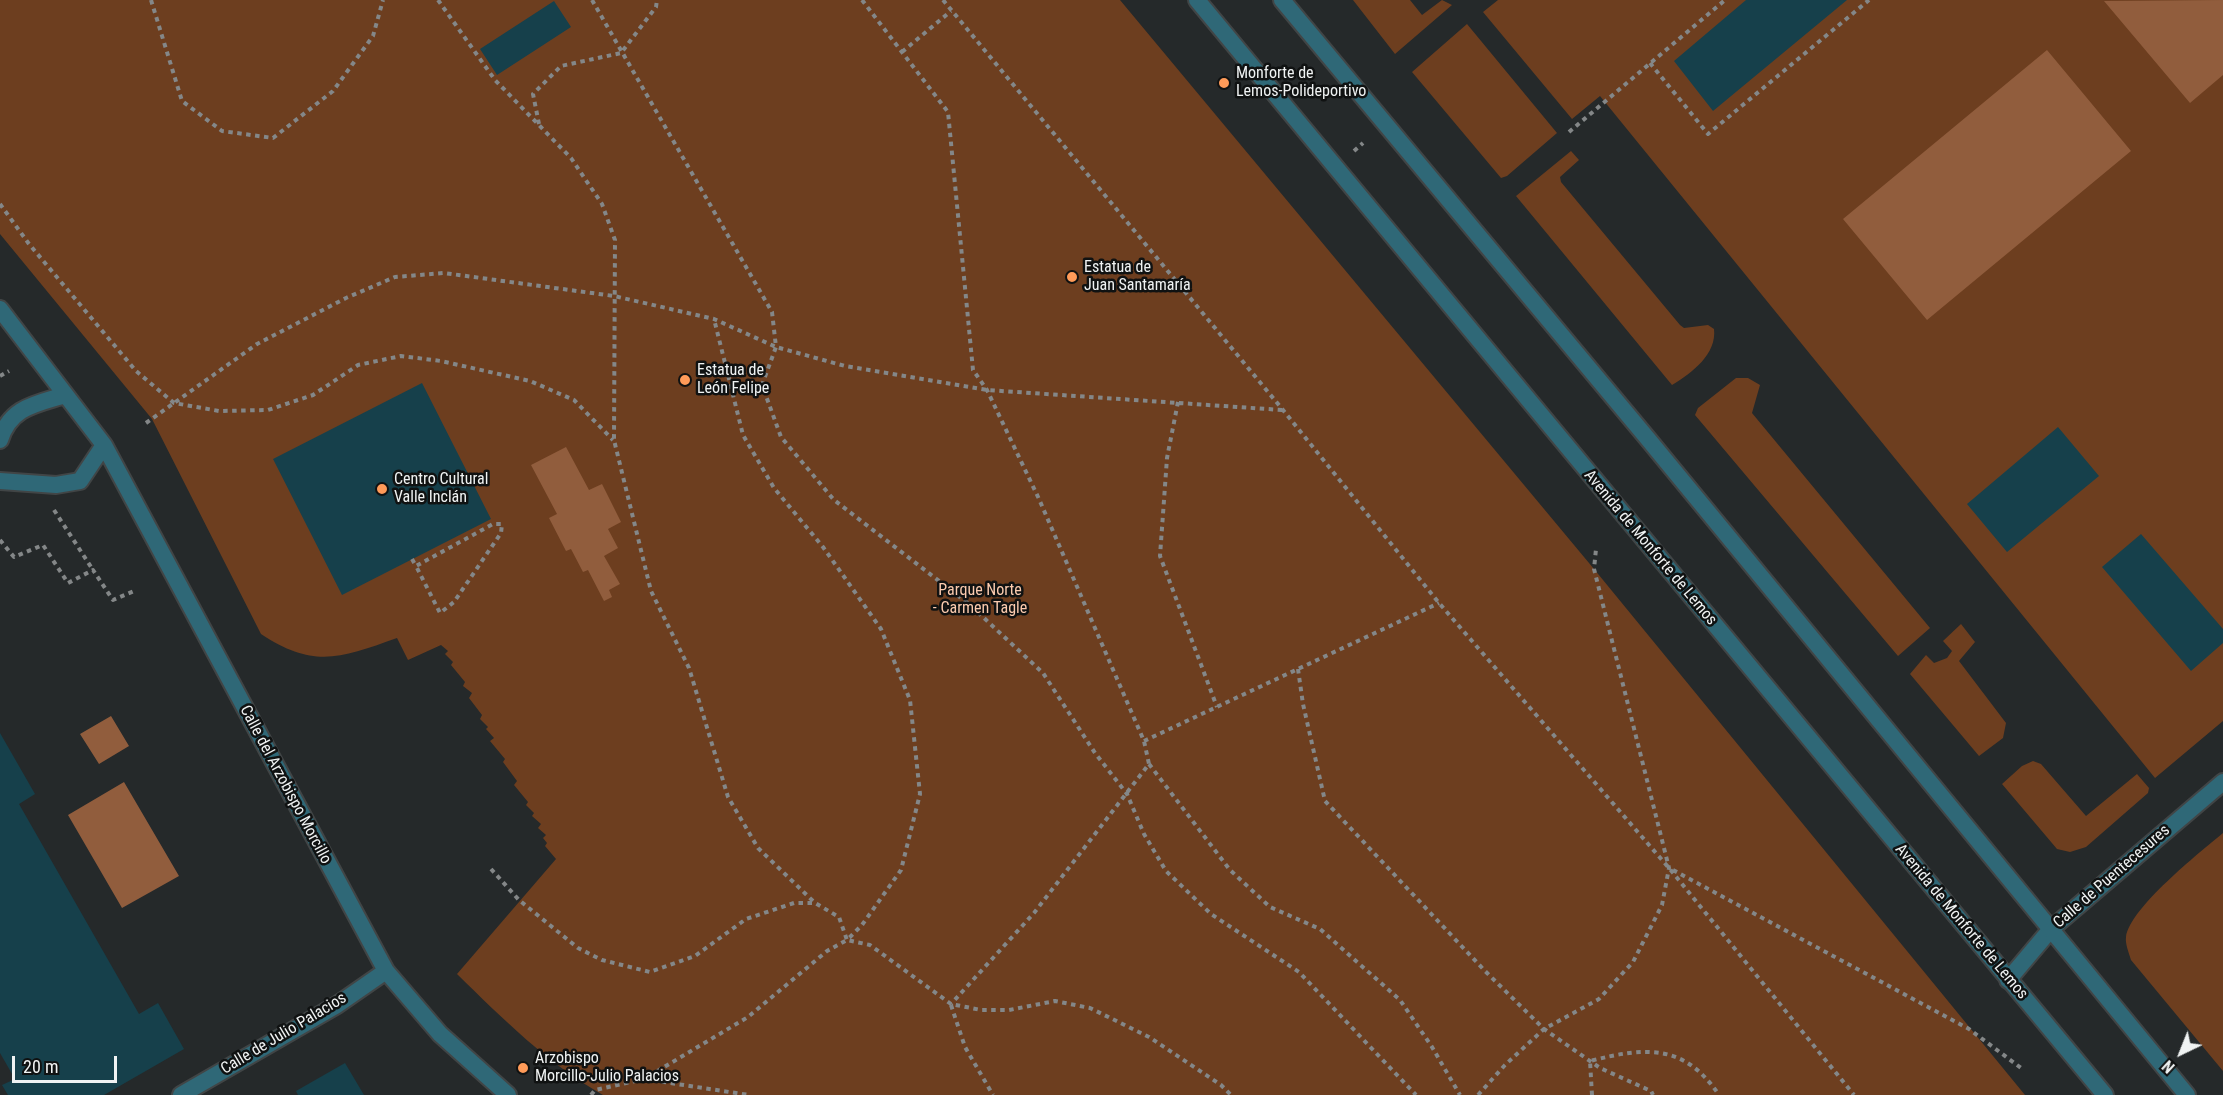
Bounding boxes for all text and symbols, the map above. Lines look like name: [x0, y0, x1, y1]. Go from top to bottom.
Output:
place label: Monforte de Lemos-Polideportivo: [1236, 64, 1366, 102]
marker: Monforte de Lemos-Polideportivo: [1217, 76, 1231, 90]
place label: Estatua de Juan Santamaría: [1084, 258, 1191, 296]
marker: Estatua de Juan Santamaría: [1065, 270, 1079, 284]
place label: Estatua de León Felipe: [697, 361, 769, 399]
marker: Estatua de León Felipe: [678, 373, 692, 387]
street label: Avenida de Monforte de Lemos: [1579, 467, 1721, 629]
place label: Centro Cultural Valle Inclán: [394, 470, 488, 508]
marker: Centro Cultural Valle Inclán: [375, 482, 389, 496]
park label: Parque Norte - Carmen Tagle: [933, 581, 1027, 619]
street label: Calle del Arzobispo Morcillo: [235, 702, 335, 868]
street label: Calle de Puentecesures: [2050, 821, 2174, 933]
street label: Avenida de Monforte de Lemos: [1890, 841, 2032, 1003]
street label: Calle de Julio Palacios: [218, 989, 350, 1079]
north arrow: [2151, 1023, 2211, 1083]
scale bar: [15, 1044, 120, 1082]
place label: Arzobispo Morcillo-Julio Palacios: [535, 1049, 679, 1087]
text: 20 m: [23, 1056, 58, 1077]
text: N: [2158, 1056, 2178, 1077]
marker: Arzobispo Morcillo-Julio Palacios: [516, 1061, 530, 1075]

